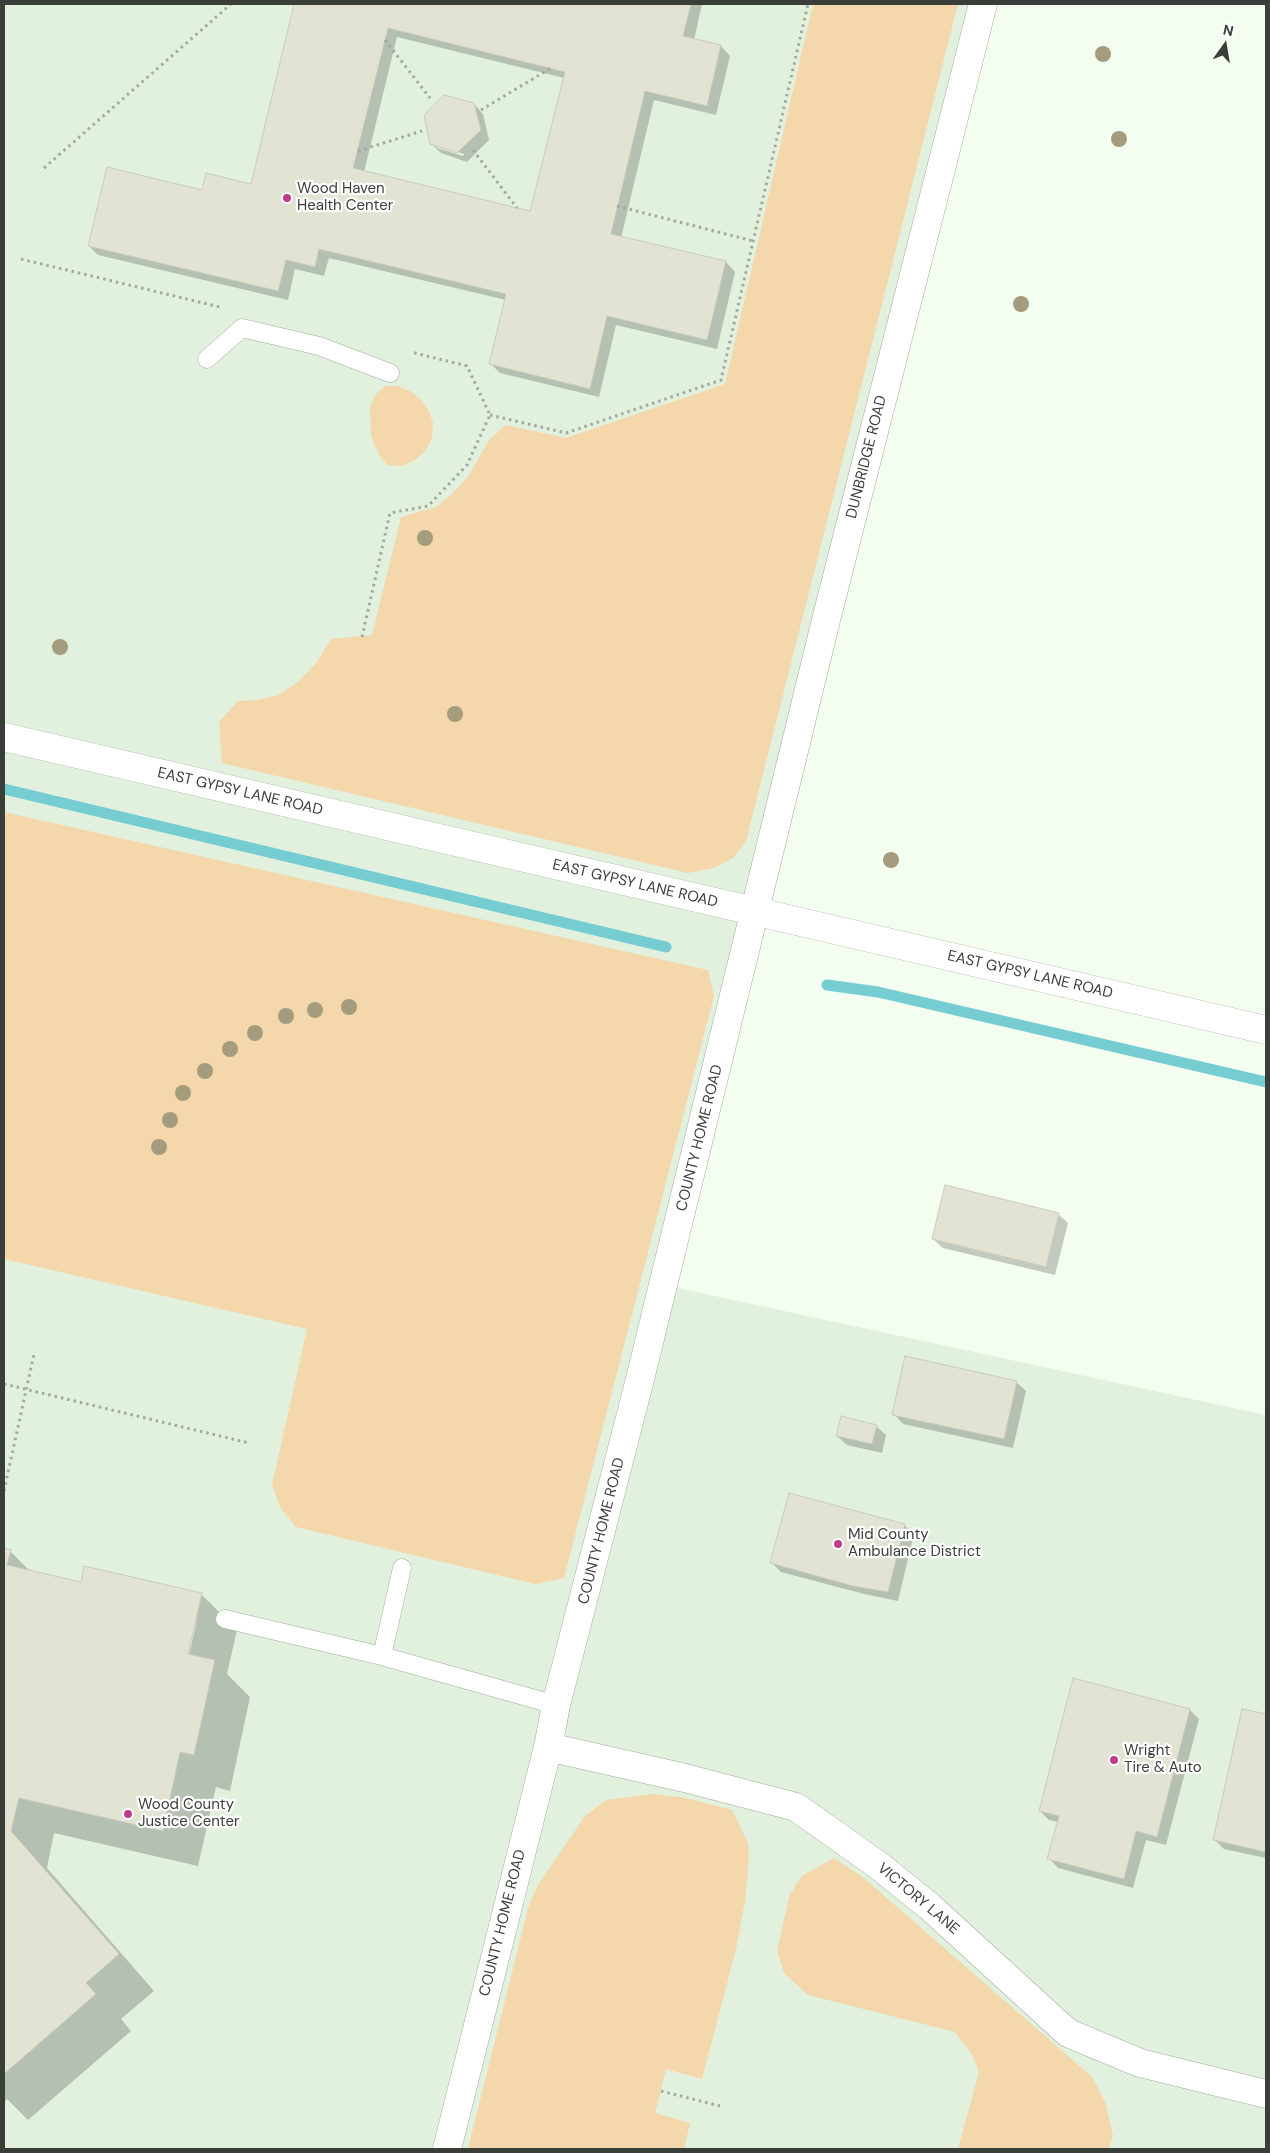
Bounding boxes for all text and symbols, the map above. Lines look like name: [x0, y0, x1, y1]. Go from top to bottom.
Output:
north arrow: [1200, 20, 1250, 70]
text: N: [1221, 20, 1235, 40]
place label: Wood Haven Health Center: [297, 180, 393, 215]
marker: Wood Haven Health Center: [281, 192, 293, 204]
street label: DUNBRIDGE ROAD: [843, 394, 891, 520]
street label: EAST GYPSY LANE ROAD: [156, 764, 324, 820]
street label: EAST GYPSY LANE ROAD: [551, 856, 719, 912]
street label: EAST GYPSY LANE ROAD: [946, 947, 1114, 1003]
street label: COUNTY HOME ROAD: [673, 1063, 727, 1213]
street label: COUNTY HOME ROAD: [575, 1456, 629, 1606]
place label: Mid County Ambulance District: [848, 1526, 981, 1561]
marker: Mid County Ambulance District: [832, 1538, 844, 1550]
place label: Wright Tire & Auto: [1124, 1742, 1202, 1777]
marker: Wright Tire & Auto: [1108, 1754, 1120, 1766]
place label: Wood County Justice Center: [138, 1796, 240, 1831]
marker: Wood County Justice Center: [122, 1808, 134, 1820]
street label: COUNTY HOME ROAD: [476, 1848, 530, 1998]
street label: VICTORY LANE: [873, 1860, 963, 1938]

